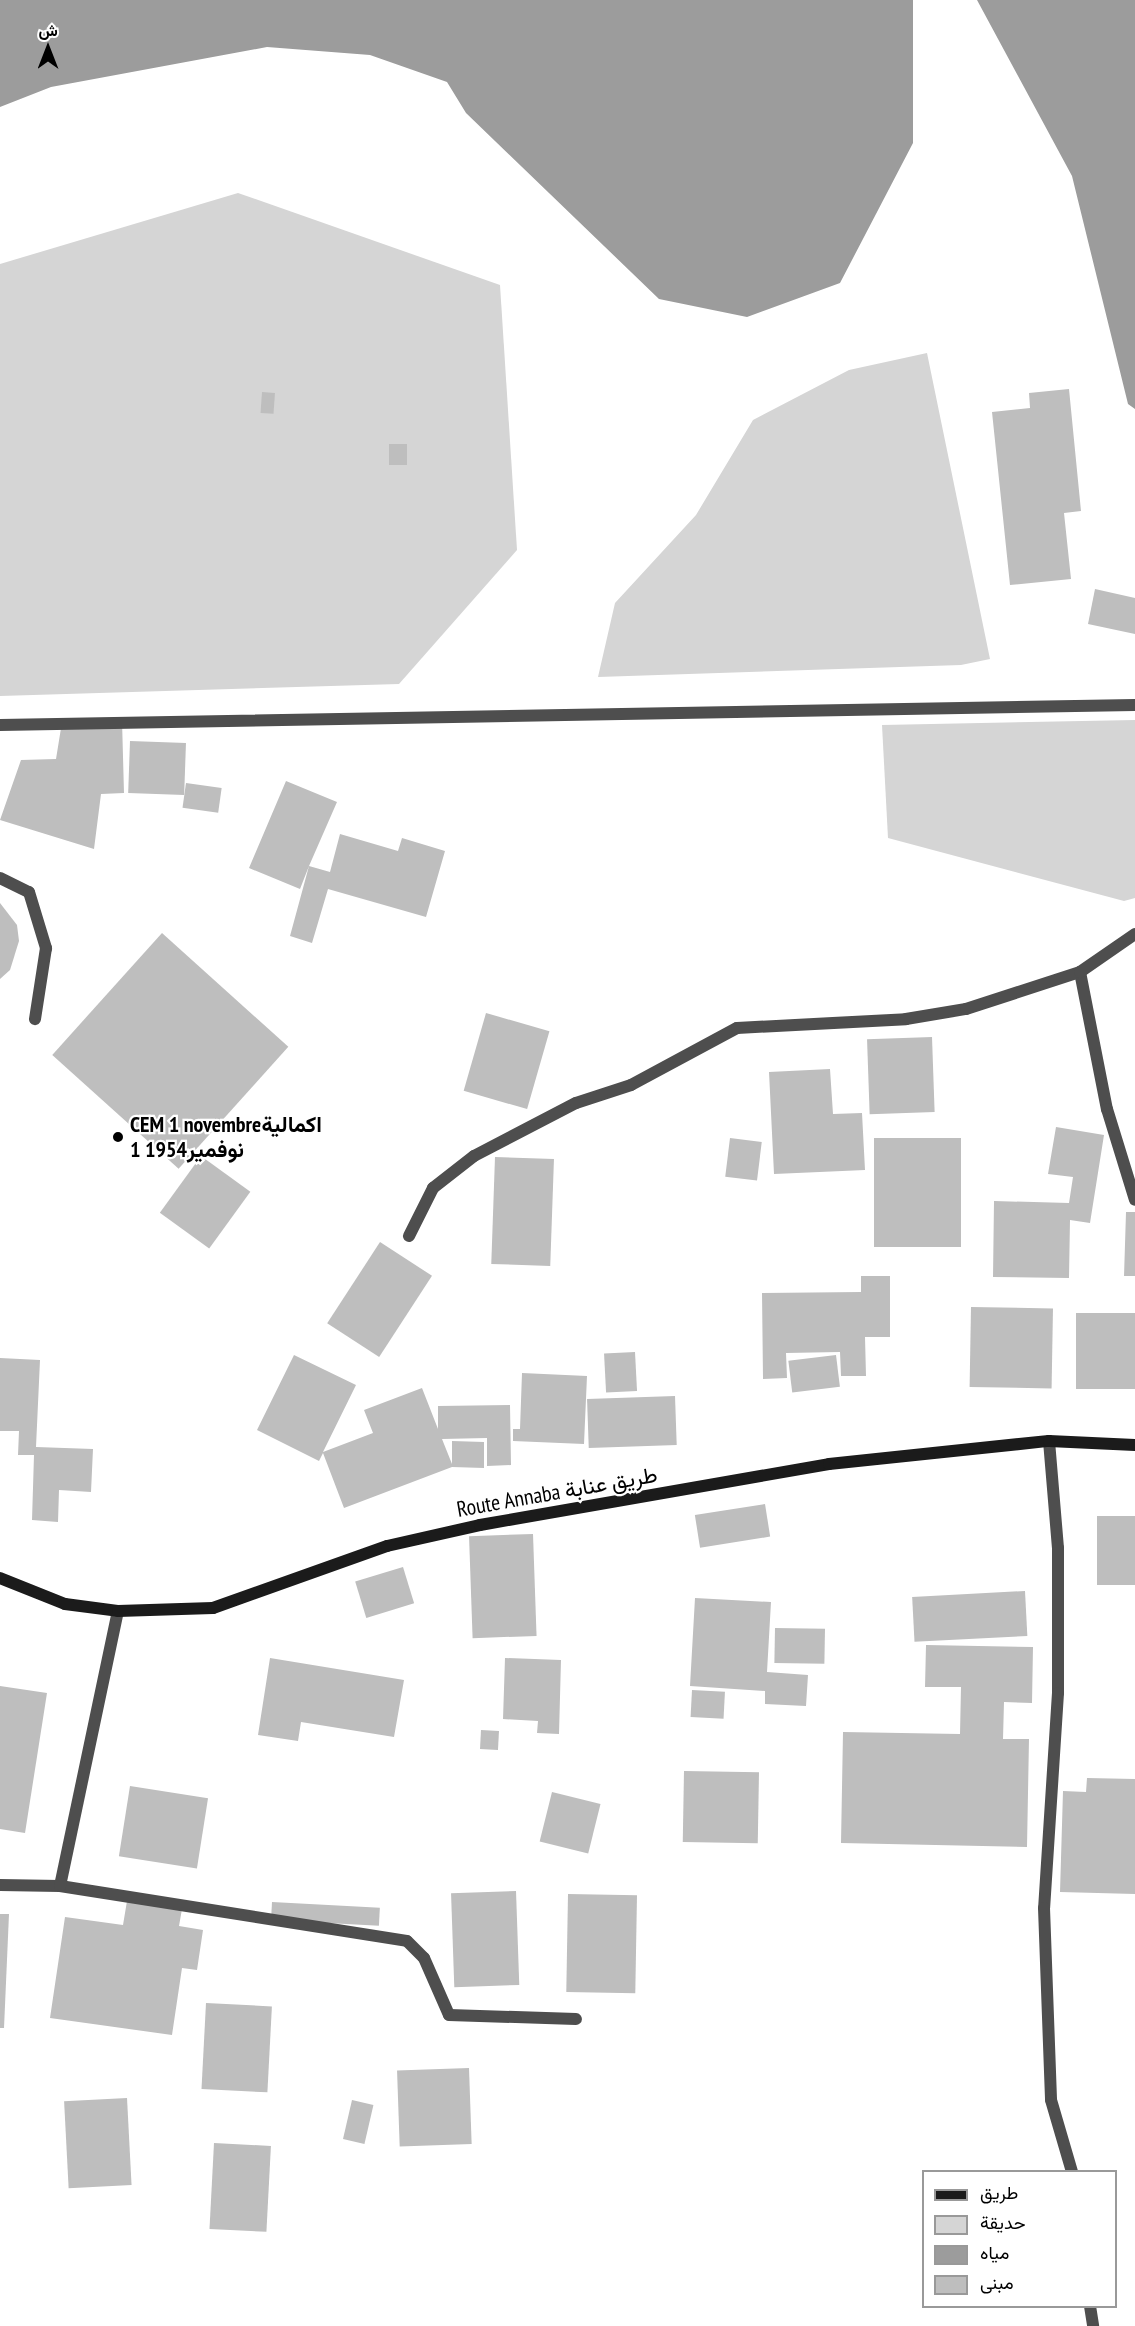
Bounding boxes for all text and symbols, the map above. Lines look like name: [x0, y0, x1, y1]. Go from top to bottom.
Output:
north arrow: [18, 18, 78, 78]
text: ش: [38, 20, 58, 40]
place label: CEM 1 novembreاكمالية 1 نوفمير1954: [130, 1111, 322, 1162]
marker: CEM 1 novembreاكمالية 1 نوفمير1954: [111, 1130, 125, 1144]
street label: Route Annaba طريق عنابة: [454, 1461, 660, 1523]
legend: [922, 2170, 1117, 2308]
text: طريق: [980, 2181, 1018, 2204]
text: حديقة: [980, 2211, 1026, 2234]
text: مياه: [980, 2241, 1009, 2264]
text: مبنى: [980, 2271, 1014, 2294]

